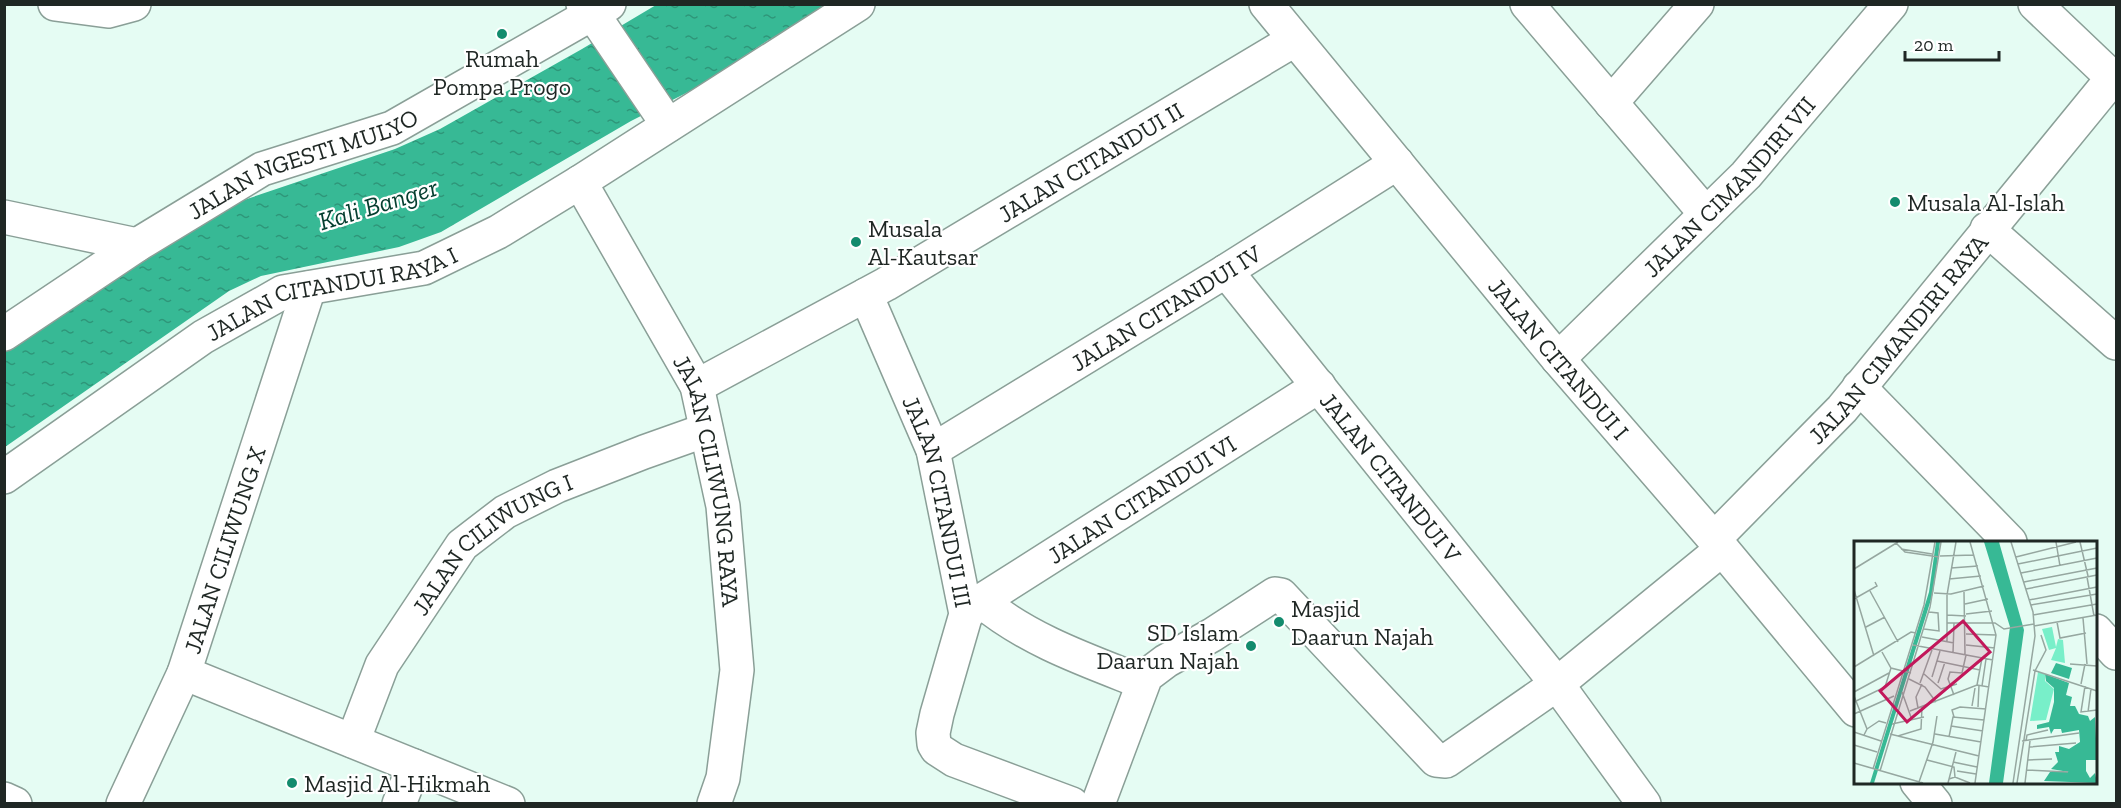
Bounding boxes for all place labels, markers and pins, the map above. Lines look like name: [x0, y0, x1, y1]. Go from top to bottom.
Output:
marker: Rumah Pompa Progo: [495, 27, 509, 41]
place label: Rumah Pompa Progo: [433, 44, 571, 101]
place label: Musala Al-Islah: [1907, 188, 2065, 217]
marker: Musala Al-Islah: [1888, 195, 1902, 209]
place label: Musala Al-Kautsar: [868, 214, 979, 271]
marker: Musala Al-Kautsar: [849, 235, 863, 249]
place label: Masjid Daarun Najah: [1291, 594, 1434, 651]
marker: Masjid Daarun Najah: [1272, 615, 1286, 629]
place label: SD Islam Daarun Najah: [1096, 618, 1240, 675]
marker: SD Islam Daarun Najah: [1244, 639, 1258, 653]
place label: Masjid Al-Hikmah: [304, 769, 491, 798]
marker: Masjid Al-Hikmah: [285, 776, 299, 790]

